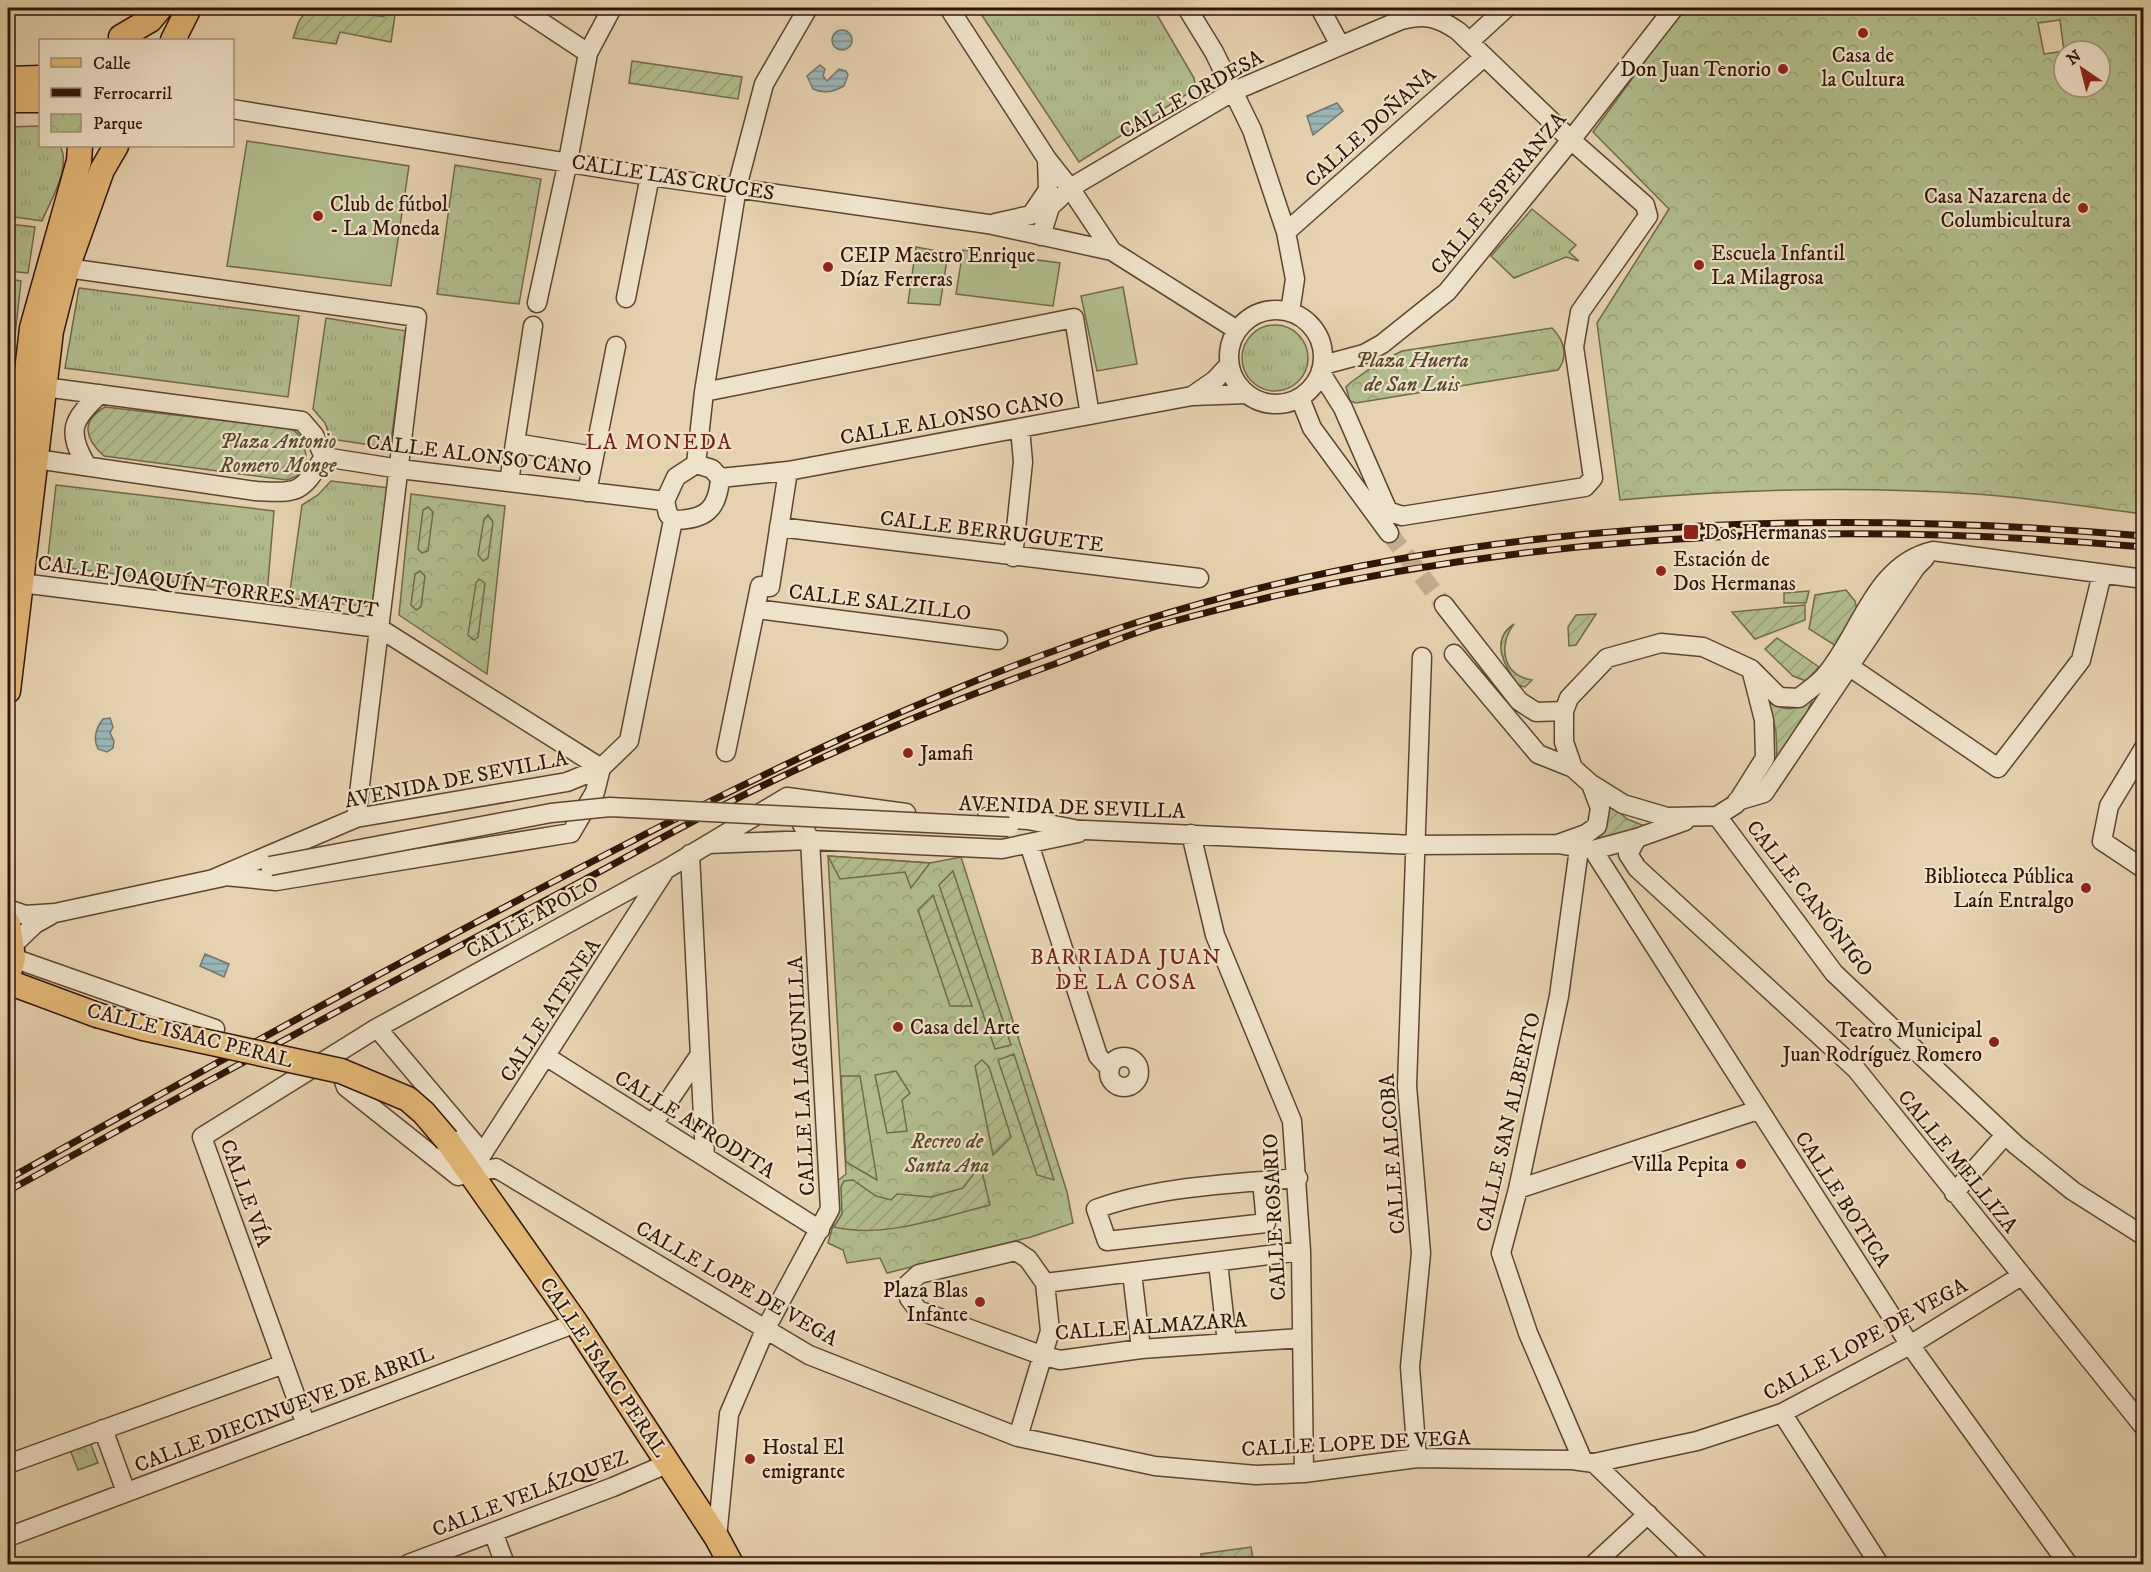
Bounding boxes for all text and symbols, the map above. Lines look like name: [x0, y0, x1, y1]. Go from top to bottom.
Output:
marker: Casa de la Cultura: [1856, 26, 1870, 40]
legend: [39, 39, 234, 147]
north arrow: [2052, 39, 2112, 99]
place label: Casa de la Cultura: [1821, 43, 1905, 93]
street label: CALLE ORDESA: [1115, 44, 1268, 145]
text: N: [2063, 46, 2085, 69]
text: Calle: [93, 53, 131, 75]
place label: Don Juan Tenorio: [1620, 57, 1771, 83]
street label: CALLE DOÑANA: [1298, 60, 1442, 193]
marker: Don Juan Tenorio: [1776, 62, 1790, 76]
text: Ferrocarril: [93, 83, 173, 105]
street label: CALLE ESPERANZA: [1425, 107, 1573, 280]
text: Parque: [93, 113, 143, 135]
street label: CALLE LAS CRUCES: [570, 149, 776, 207]
place label: Casa Nazarena de Columbicultura: [1924, 184, 2071, 234]
place label: Club de fútbol - La Moneda: [330, 192, 449, 242]
marker: Casa Nazarena de Columbicultura: [2076, 201, 2090, 215]
marker: Club de fútbol - La Moneda: [311, 209, 325, 223]
place label: Escuela Infantil La Milagrosa: [1711, 241, 1846, 291]
place label: CEIP Maestro Enrique Díaz Ferreras: [840, 243, 1036, 293]
marker: Escuela Infantil La Milagrosa: [1692, 258, 1706, 272]
marker: CEIP Maestro Enrique Díaz Ferreras: [821, 260, 835, 274]
park label: Plaza Huerta de San Luis: [1355, 348, 1469, 398]
street label: CALLE ALONSO CANO: [838, 386, 1066, 451]
park label: Plaza Antonio Romero Monge: [219, 429, 337, 479]
street label: CALLE ALONSO CANO: [365, 429, 593, 483]
district label: LA MONEDA: [585, 429, 733, 456]
street label: CALLE BERRUGUETE: [878, 505, 1105, 559]
place label: Dos Hermanas: [1704, 520, 1827, 546]
marker: Dos Hermanas: [1682, 523, 1700, 541]
place label: Estación de Dos Hermanas: [1673, 547, 1796, 597]
street label: CALLE JOAQUÍN TORRES MATUT: [36, 548, 380, 624]
marker: Estación de Dos Hermanas: [1654, 564, 1668, 578]
street label: CALLE SALZILLO: [787, 579, 973, 627]
place label: Jamafi: [918, 741, 974, 767]
street label: AVENIDA DE SEVILLA: [342, 745, 571, 814]
marker: Jamafi: [901, 746, 915, 760]
street label: AVENIDA DE SEVILLA: [958, 791, 1186, 825]
street label: CALLE CANÓNIGO: [1740, 814, 1880, 982]
place label: Biblioteca Pública Laín Entralgo: [1924, 864, 2074, 914]
street label: CALLE APOLO: [462, 871, 603, 965]
marker: Biblioteca Pública Laín Entralgo: [2079, 881, 2093, 895]
street label: CALLE ATENEA: [495, 933, 607, 1087]
district label: BARRIADA JUAN DE LA COSA: [1030, 944, 1222, 996]
street label: CALLE LA LAGUNILLA: [783, 955, 821, 1196]
street label: CALLE ISAAC PERAL: [84, 998, 295, 1074]
street label: CALLE SAN ALBERTO: [1471, 1010, 1547, 1235]
place label: Casa del Arte: [910, 1015, 1020, 1041]
place label: Teatro Municipal Juan Rodríguez Romero: [1781, 1018, 1983, 1068]
marker: Casa del Arte: [891, 1020, 905, 1034]
marker: Teatro Municipal Juan Rodríguez Romero: [1987, 1035, 2001, 1049]
street label: CALLE AFRODITA: [609, 1065, 780, 1185]
street label: CALLE ALCOBA: [1374, 1072, 1412, 1235]
street label: CALLE MELLIZA: [1891, 1085, 2023, 1239]
street label: CALLE BOTICA: [1789, 1127, 1896, 1273]
park label: Recreo de Santa Ana: [904, 1129, 989, 1179]
street label: CALLE ROSARIO: [1258, 1133, 1292, 1301]
street label: CALLE VÍA: [214, 1135, 279, 1251]
place label: Villa Pepita: [1631, 1152, 1729, 1178]
marker: Villa Pepita: [1734, 1157, 1748, 1171]
street label: CALLE LOPE DE VEGA: [631, 1215, 843, 1353]
street label: CALLE ISAAC PERAL: [533, 1273, 673, 1462]
street label: CALLE LOPE DE VEGA: [1759, 1273, 1973, 1407]
place label: Plaza Blas Infante: [883, 1278, 968, 1328]
marker: Plaza Blas Infante: [973, 1295, 987, 1309]
street label: CALLE ALMAZARA: [1054, 1307, 1248, 1347]
street label: CALLE DIECINUEVE DE ABRIL: [131, 1341, 438, 1479]
street label: CALLE LOPE DE VEGA: [1241, 1425, 1472, 1463]
place label: Hostal El emigrante: [762, 1435, 845, 1485]
street label: CALLE VELÁZQUEZ: [428, 1443, 632, 1543]
marker: Hostal El emigrante: [743, 1452, 757, 1466]

